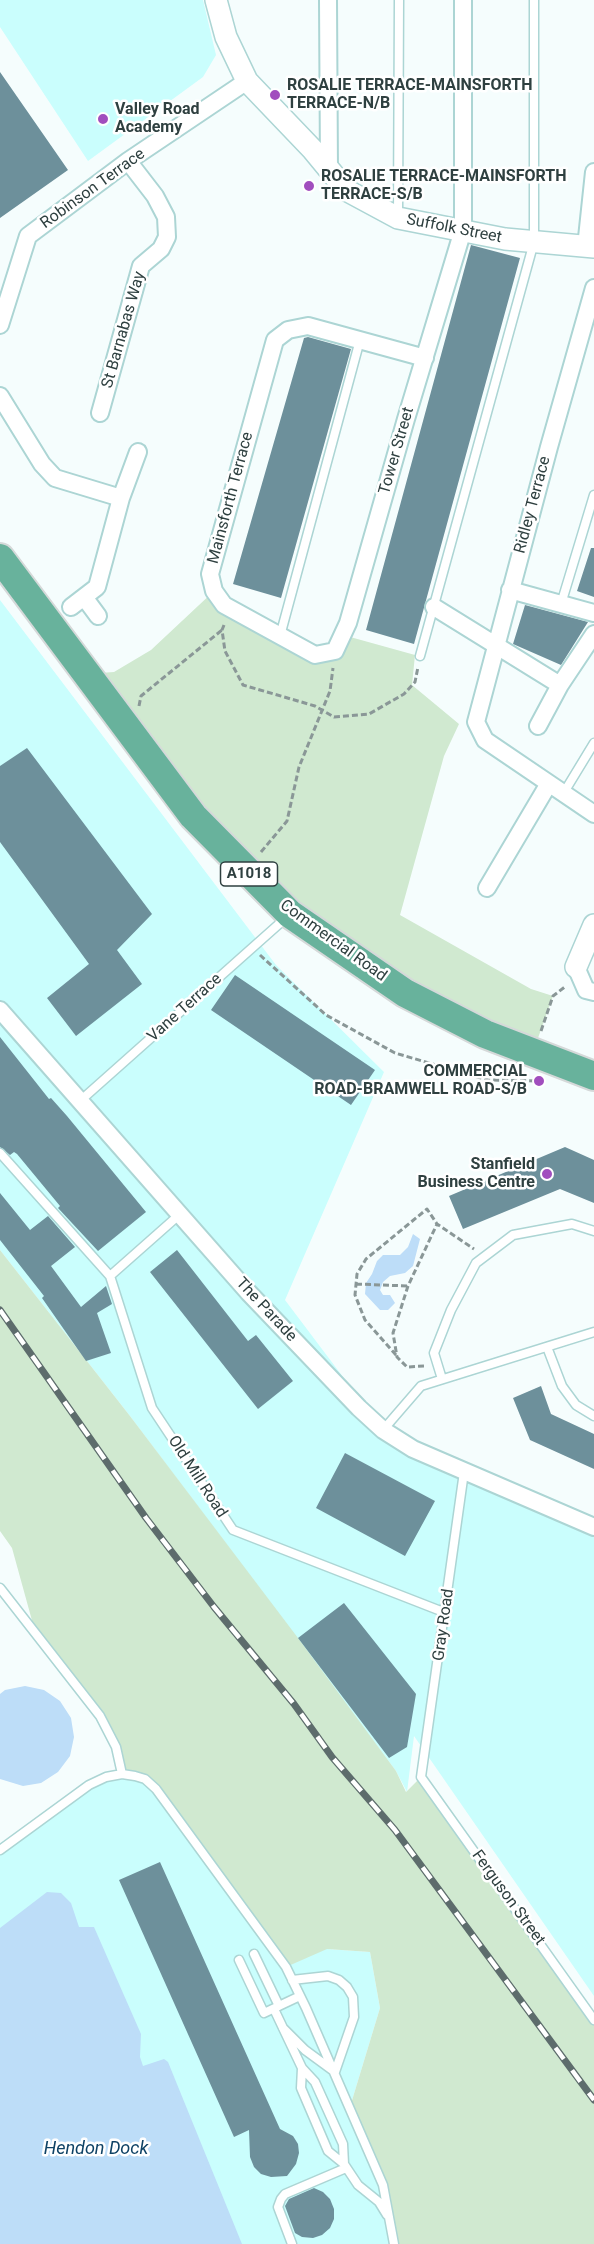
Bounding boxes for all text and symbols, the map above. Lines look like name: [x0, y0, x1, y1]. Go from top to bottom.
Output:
place label: ROSALIE TERRACE-MAINSFORTH TERRACE-N/B: [287, 76, 533, 114]
marker: ROSALIE TERRACE-MAINSFORTH TERRACE-N/B: [268, 88, 282, 102]
place label: Valley Road Academy: [115, 100, 200, 138]
marker: Valley Road Academy: [96, 112, 110, 126]
street label: Robinson Terrace: [37, 145, 149, 233]
place label: ROSALIE TERRACE-MAINSFORTH TERRACE-S/B: [321, 167, 567, 205]
marker: ROSALIE TERRACE-MAINSFORTH TERRACE-S/B: [302, 179, 316, 193]
street label: Suffolk Street: [405, 210, 503, 248]
street label: St Barnabas Way: [98, 270, 150, 390]
street label: Tower Street: [375, 405, 419, 497]
street label: Mainsforth Terrace: [204, 430, 258, 566]
street label: Ridley Terrace: [511, 454, 555, 556]
road number: A1018: [220, 862, 278, 886]
street label: Commercial Road: [276, 896, 390, 986]
street label: Vane Terrace: [144, 970, 226, 1046]
place label: COMMERCIAL ROAD-BRAMWELL ROAD-S/B: [314, 1062, 527, 1100]
marker: COMMERCIAL ROAD-BRAMWELL ROAD-S/B: [532, 1074, 546, 1088]
place label: Stanfield Business Centre: [418, 1155, 535, 1193]
marker: Stanfield Business Centre: [540, 1167, 554, 1181]
street label: The Parade: [231, 1274, 301, 1346]
street label: Old Mill Road: [163, 1432, 231, 1522]
street label: Gray Road: [429, 1588, 459, 1662]
street label: Ferguson Street: [467, 1847, 549, 1949]
water label: Hendon Dock: [44, 2138, 148, 2160]

